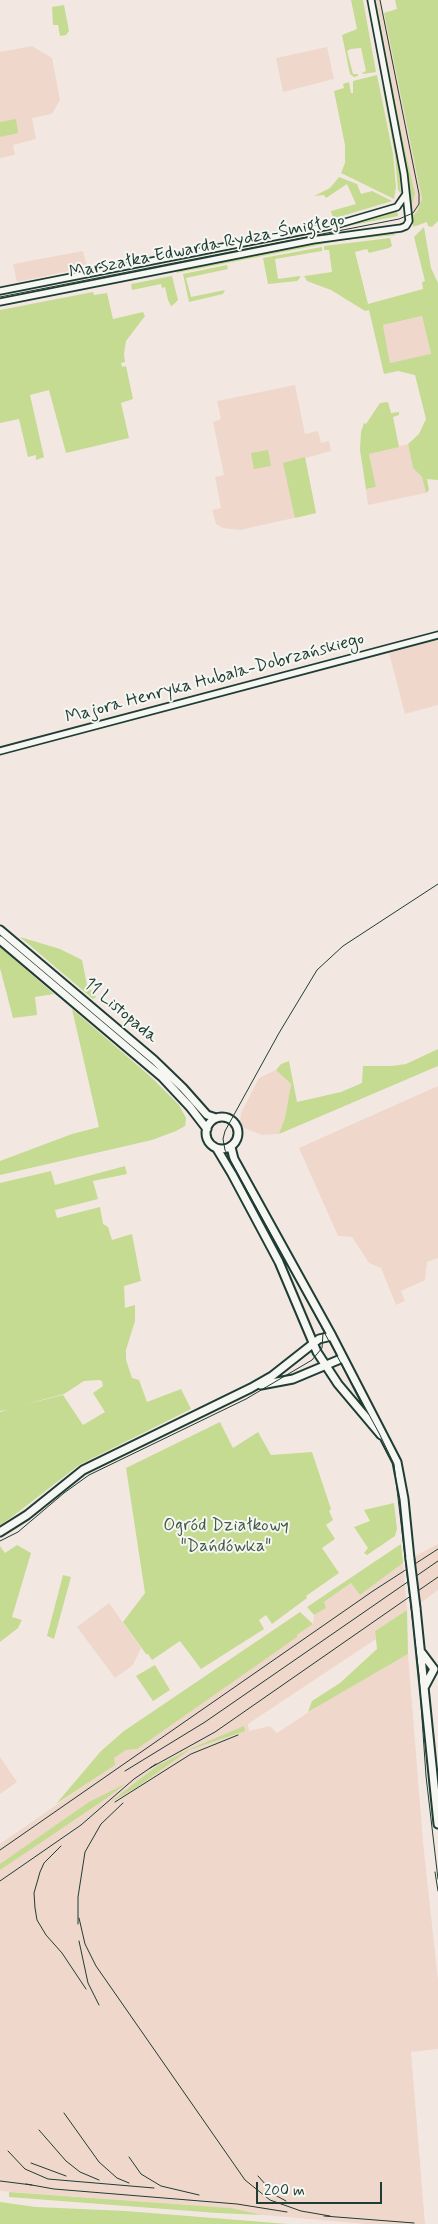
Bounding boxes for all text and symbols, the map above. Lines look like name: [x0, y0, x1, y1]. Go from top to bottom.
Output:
street label: Marszałka Edwarda Rydza-Śmigłego: [67, 210, 347, 284]
street label: Majora Henryka Hubala-Dobrzańskiego: [63, 629, 367, 729]
street label: 11 Listopada: [78, 974, 162, 1048]
park label: Ogród Działkowy "Dańdówka": [163, 1515, 289, 1558]
scale bar: [258, 2172, 384, 2204]
text: 200 m: [264, 2181, 305, 2201]

